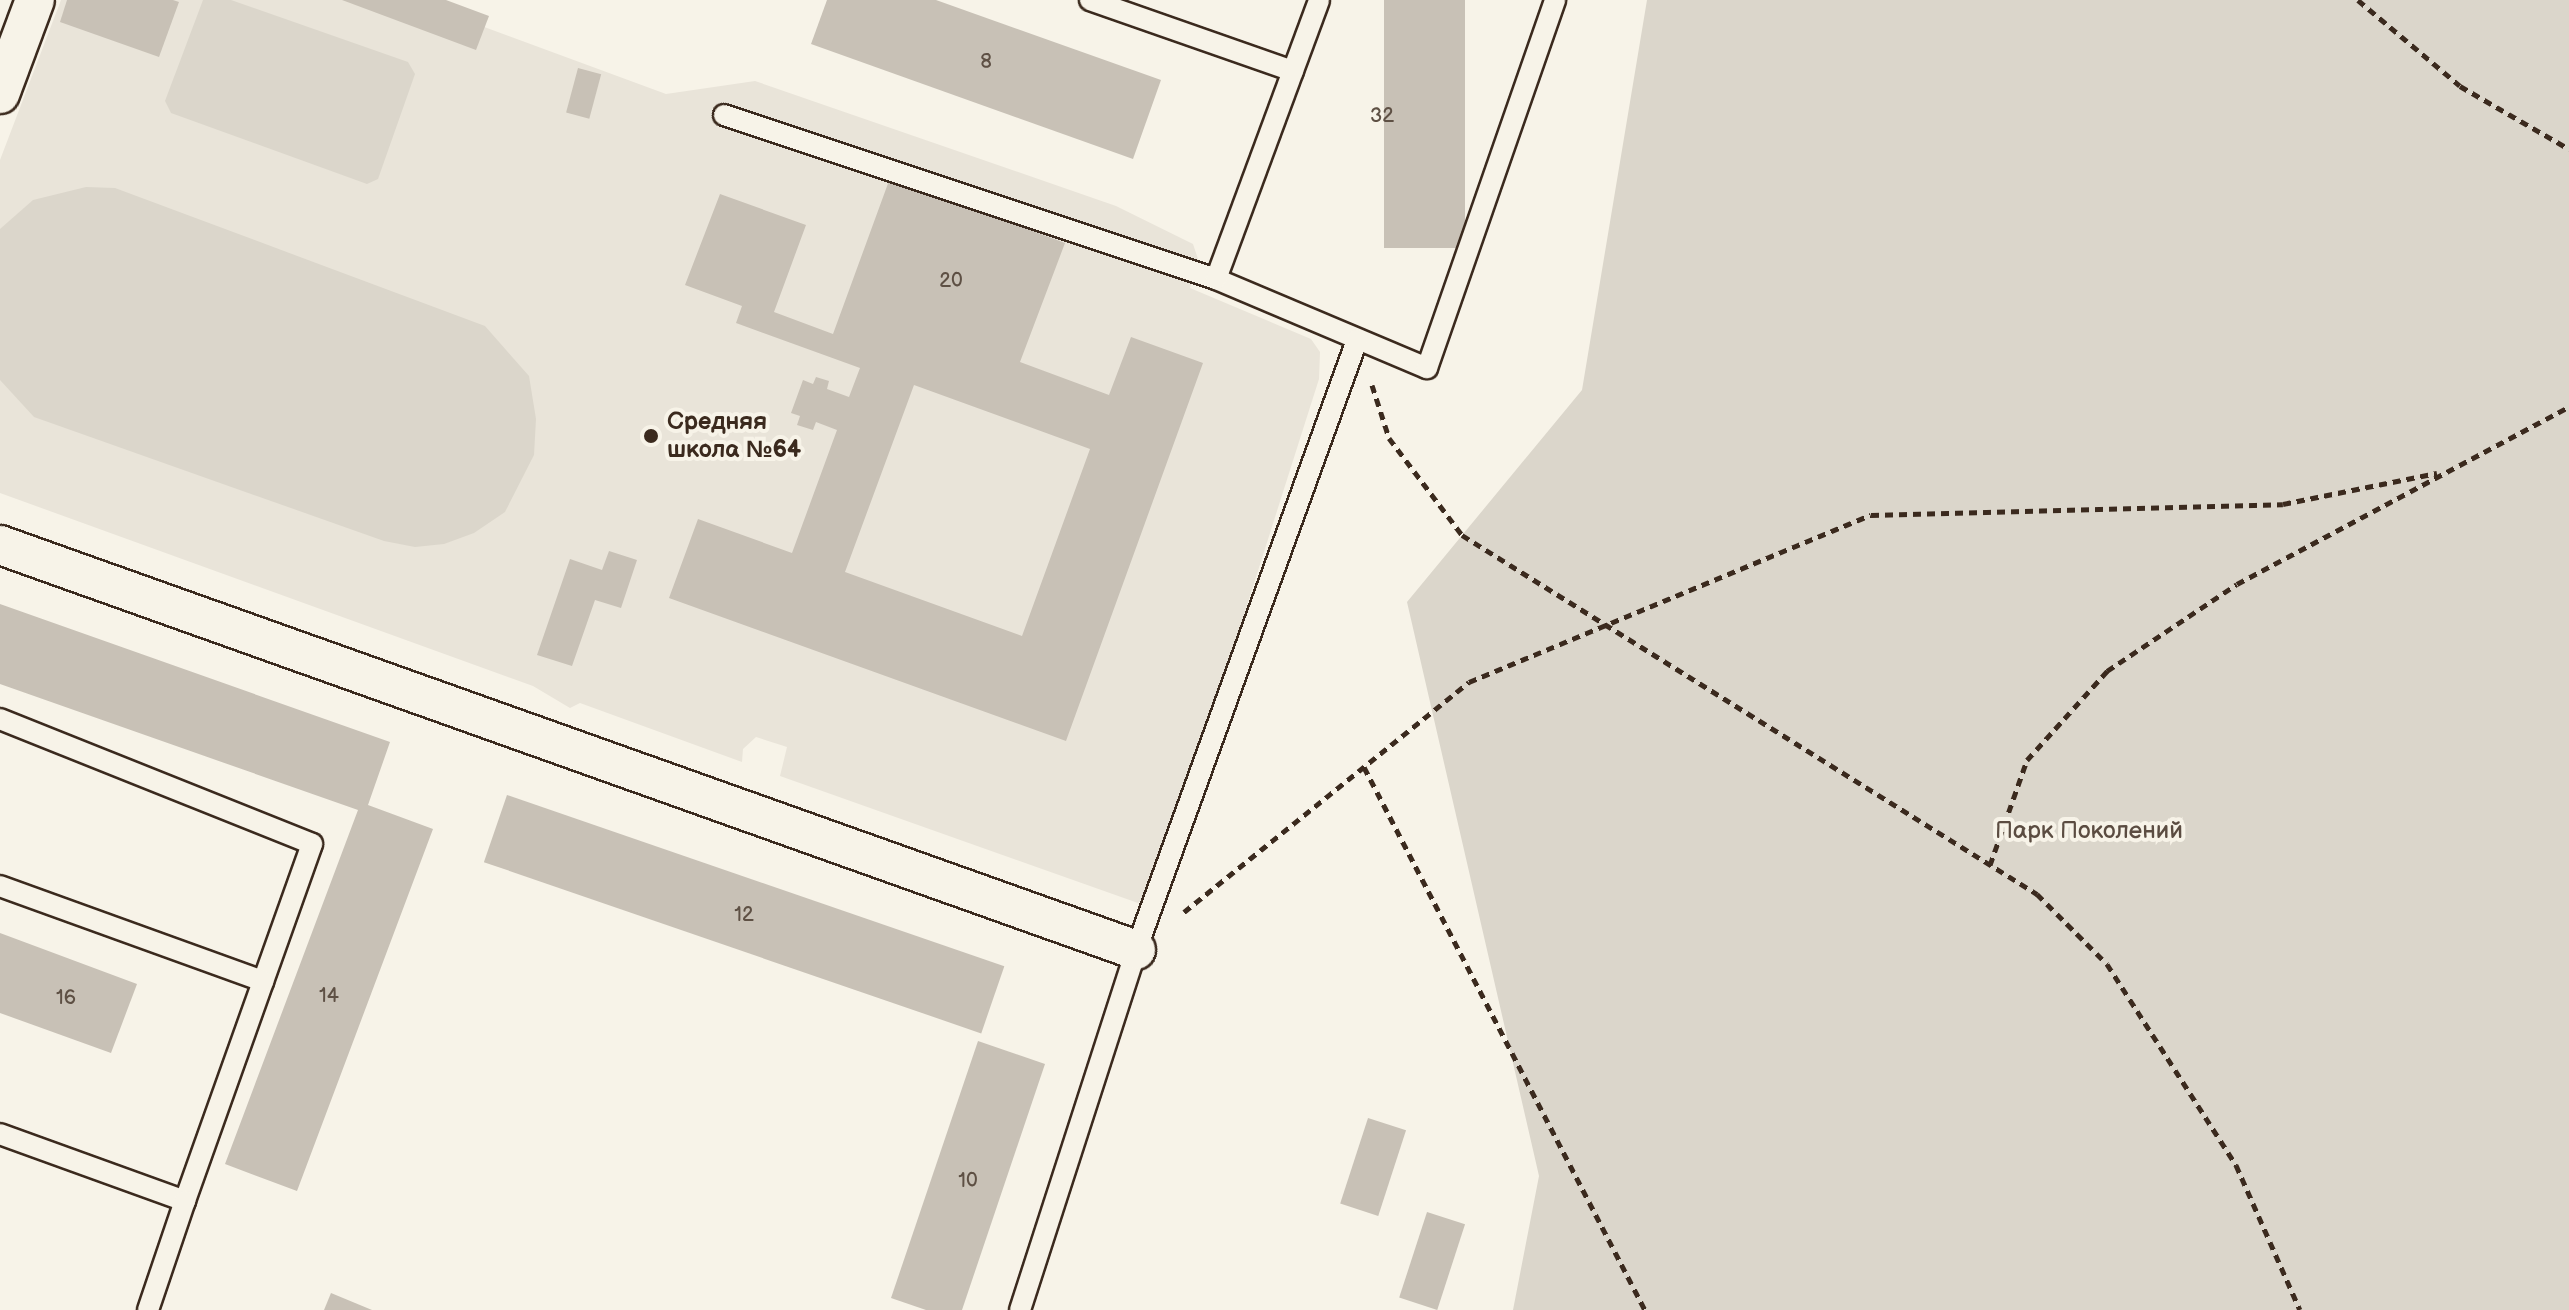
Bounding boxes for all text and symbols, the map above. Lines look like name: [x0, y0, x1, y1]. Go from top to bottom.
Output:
house number: 8: [980, 50, 992, 74]
house number: 32: [1370, 104, 1394, 128]
house number: 20: [939, 269, 963, 293]
place label: Средняя школа №64: [667, 408, 801, 464]
marker: Средняя школа №64: [642, 427, 660, 445]
park label: Парк Поколений: [1995, 817, 2183, 845]
house number: 12: [734, 903, 754, 927]
house number: 14: [319, 984, 339, 1008]
house number: 16: [56, 986, 76, 1010]
house number: 10: [958, 1169, 978, 1193]

